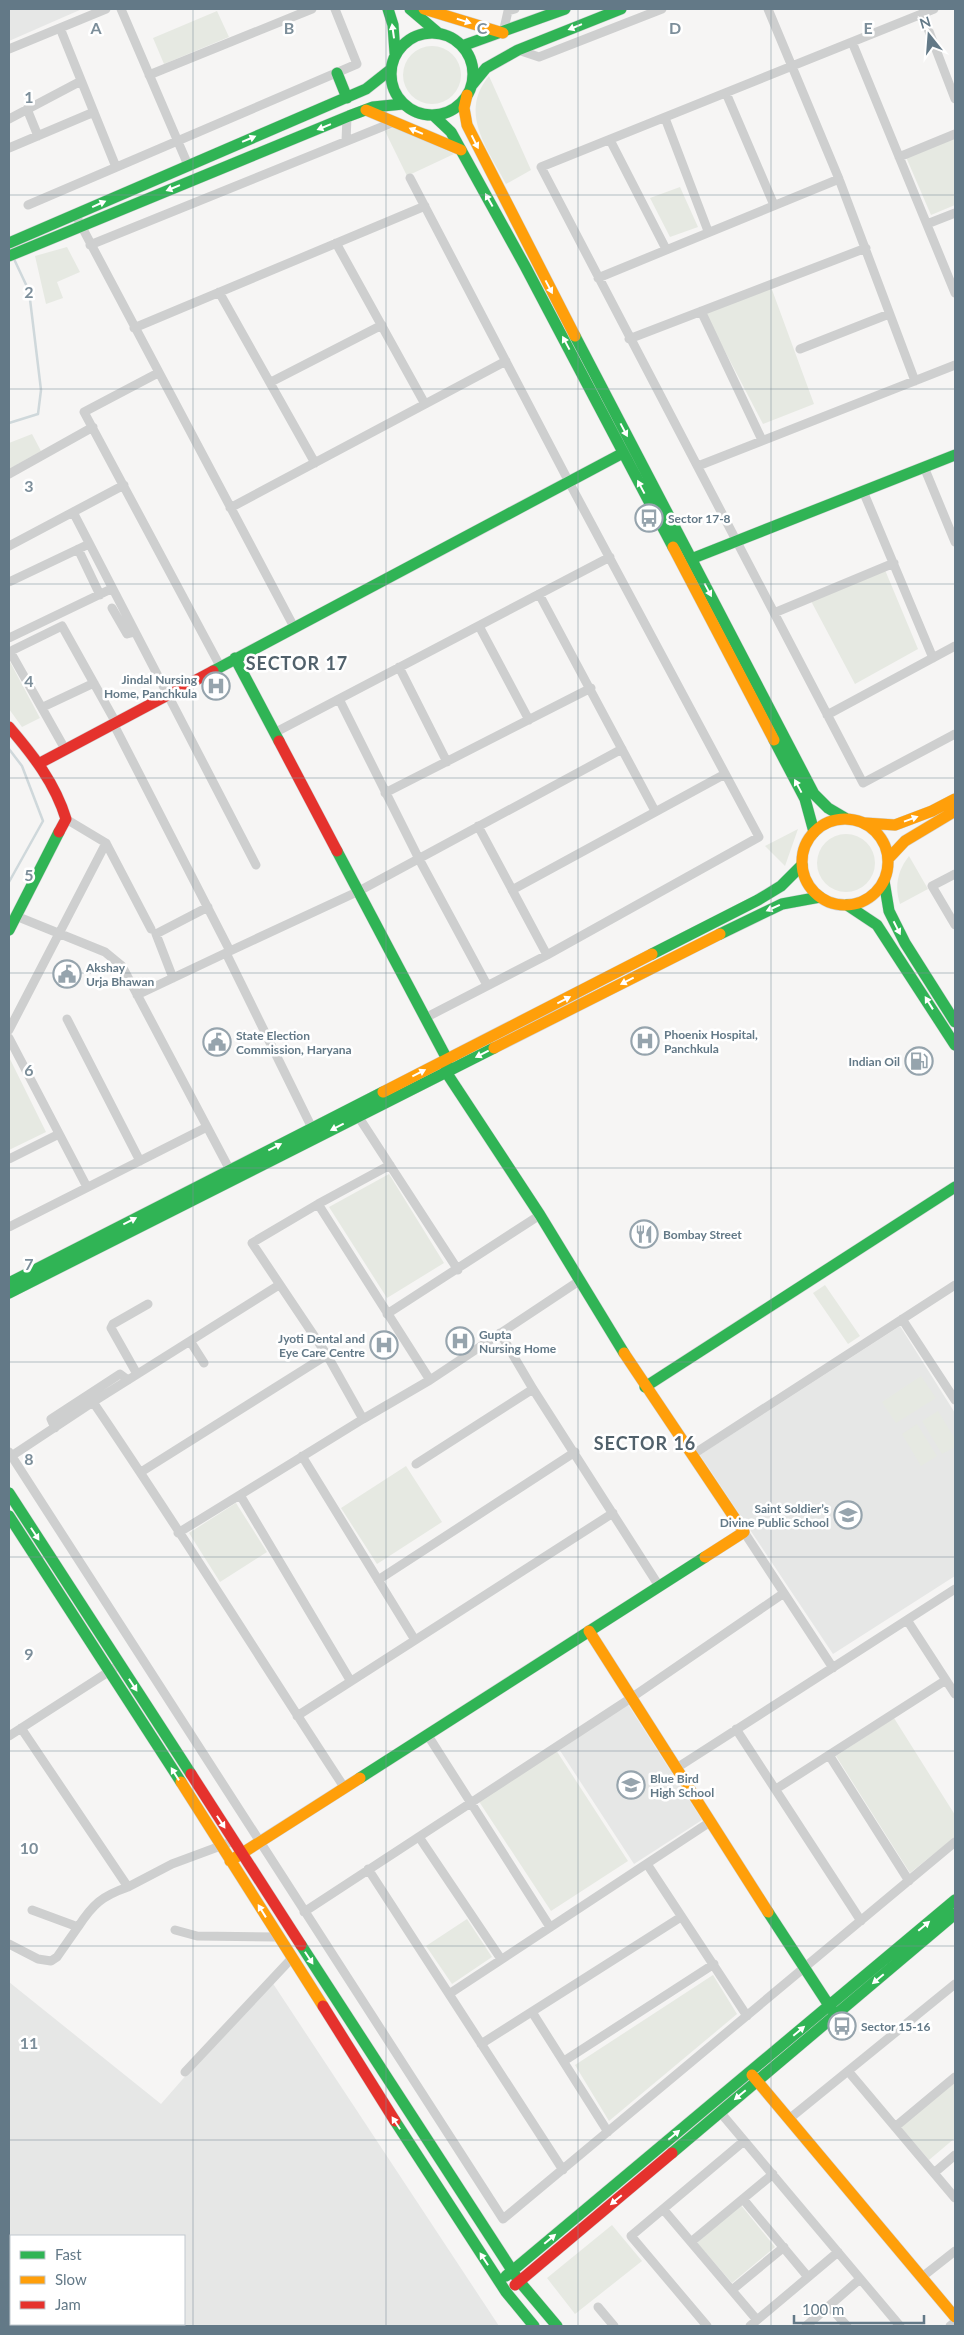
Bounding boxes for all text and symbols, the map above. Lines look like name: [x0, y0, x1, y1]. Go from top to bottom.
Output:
north arrow: [904, 10, 954, 60]
text: N: [917, 12, 933, 32]
text: A: [89, 18, 102, 37]
text: B: [284, 18, 294, 37]
one-way arrow: [456, 18, 471, 25]
text: C: [477, 18, 488, 37]
text: D: [669, 18, 681, 37]
text: E: [863, 18, 873, 37]
one-way arrow: [389, 22, 397, 38]
one-way arrow: [567, 23, 582, 31]
text: 1: [24, 87, 34, 106]
one-way arrow: [317, 123, 331, 131]
one-way arrow: [408, 127, 423, 135]
one-way arrow: [471, 134, 479, 149]
one-way arrow: [241, 135, 256, 143]
one-way arrow: [166, 184, 180, 192]
one-way arrow: [485, 193, 493, 208]
one-way arrow: [92, 199, 106, 207]
one-way arrow: [545, 279, 553, 294]
text: 2: [24, 282, 34, 301]
one-way arrow: [561, 337, 570, 350]
one-way arrow: [620, 423, 628, 438]
text: 3: [24, 476, 34, 495]
one-way arrow: [637, 480, 645, 495]
bus stop icon: Sector 17-8: [634, 503, 664, 533]
place label: Sector 17-8: [668, 511, 731, 526]
one-way arrow: [704, 583, 712, 597]
district label: SECTOR 17: [246, 652, 348, 674]
text: 4: [24, 671, 34, 690]
hospital icon: Jindal Nursing Home, Panchkula: [201, 671, 231, 701]
place label: Jindal Nursing Home, Panchkula: [104, 672, 198, 701]
one-way arrow: [794, 779, 802, 793]
one-way arrow: [904, 815, 919, 823]
text: 5: [24, 865, 34, 884]
one-way arrow: [766, 904, 780, 912]
one-way arrow: [893, 921, 901, 935]
public building icon: Akshay Urja Bhawan: [52, 959, 82, 989]
place label: Akshay Urja Bhawan: [85, 960, 154, 989]
one-way arrow: [620, 977, 634, 985]
one-way arrow: [557, 996, 572, 1004]
one-way arrow: [925, 997, 934, 1010]
hospital icon: Phoenix Hospital, Panchkula: [630, 1026, 660, 1056]
public building icon: State Election Commission, Haryana: [202, 1027, 232, 1057]
place label: Phoenix Hospital, Panchkula: [664, 1027, 758, 1056]
place label: State Election Commission, Haryana: [236, 1028, 352, 1057]
fuel station icon: Indian Oil: [904, 1046, 934, 1076]
one-way arrow: [475, 1050, 489, 1058]
place label: Indian Oil: [849, 1054, 900, 1069]
text: 6: [24, 1060, 34, 1079]
one-way arrow: [412, 1069, 427, 1077]
one-way arrow: [330, 1123, 344, 1131]
one-way arrow: [267, 1143, 282, 1151]
one-way arrow: [123, 1217, 137, 1225]
restaurant icon: Bombay Street: [629, 1219, 659, 1249]
place label: Bombay Street: [663, 1227, 742, 1242]
text: 7: [24, 1254, 34, 1273]
hospital icon: Gupta Nursing Home: [445, 1326, 475, 1356]
place label: Gupta Nursing Home: [479, 1327, 557, 1356]
hospital icon: Jyoti Dental and Eye Care Centre: [369, 1330, 399, 1360]
place label: Jyoti Dental and Eye Care Centre: [278, 1331, 366, 1360]
district label: SECTOR 16: [594, 1432, 696, 1454]
text: 8: [24, 1449, 34, 1468]
school or university icon: Saint Soldier’s Divine Public School: [833, 1500, 863, 1530]
place label: Saint Soldier’s Divine Public School: [720, 1501, 829, 1530]
one-way arrow: [31, 1527, 40, 1541]
text: 9: [24, 1644, 34, 1663]
one-way arrow: [129, 1678, 138, 1692]
one-way arrow: [171, 1768, 180, 1781]
school or university icon: Blue Bird High School: [616, 1770, 646, 1800]
place label: Blue Bird High School: [650, 1771, 714, 1800]
one-way arrow: [217, 1815, 226, 1828]
text: 10: [20, 1838, 38, 1857]
one-way arrow: [258, 1905, 267, 1918]
one-way arrow: [917, 1921, 930, 1932]
one-way arrow: [305, 1952, 314, 1965]
one-way arrow: [871, 1974, 884, 1985]
bus stop icon: Sector 15-16: [827, 2011, 857, 2041]
place label: Sector 15-16: [861, 2019, 931, 2034]
one-way arrow: [792, 2025, 805, 2036]
text: 11: [20, 2033, 38, 2052]
one-way arrow: [734, 2090, 747, 2101]
one-way arrow: [391, 2116, 401, 2130]
one-way arrow: [668, 2129, 680, 2141]
one-way arrow: [610, 2194, 622, 2206]
one-way arrow: [543, 2234, 556, 2245]
legend: [10, 2235, 185, 2325]
text: Fast: [55, 2245, 82, 2263]
one-way arrow: [480, 2252, 489, 2266]
text: Slow: [55, 2270, 87, 2288]
scale bar: [794, 2292, 924, 2324]
text: Jam: [55, 2295, 81, 2313]
text: 100 m: [802, 2300, 844, 2318]

